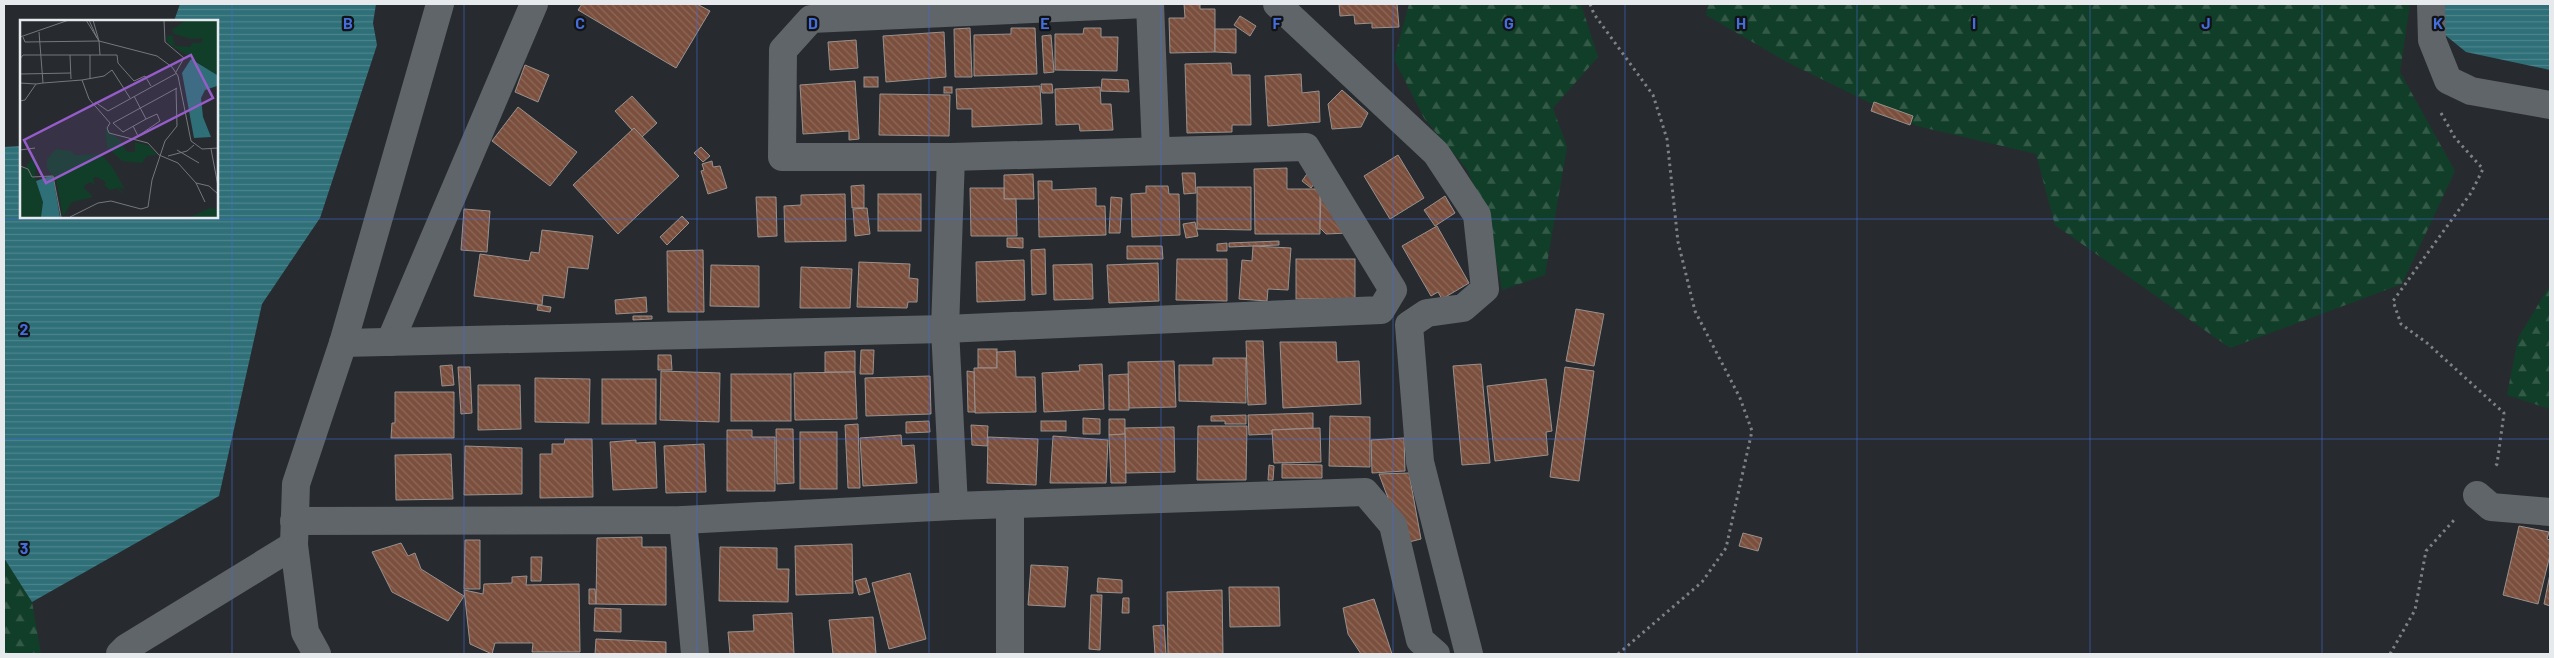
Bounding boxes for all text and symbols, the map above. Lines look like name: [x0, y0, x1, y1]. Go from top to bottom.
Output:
text: B: [343, 13, 353, 32]
text: C: [575, 13, 585, 32]
text: D: [808, 13, 818, 32]
text: E: [1040, 13, 1050, 32]
text: F: [1273, 13, 1282, 32]
text: G: [1504, 13, 1514, 32]
text: H: [1736, 13, 1746, 32]
text: I: [1972, 13, 1976, 32]
text: J: [2201, 13, 2211, 32]
text: K: [2433, 13, 2443, 32]
inset map: [20, 20, 218, 218]
text: 2: [20, 319, 29, 338]
text: 3: [20, 538, 28, 557]

